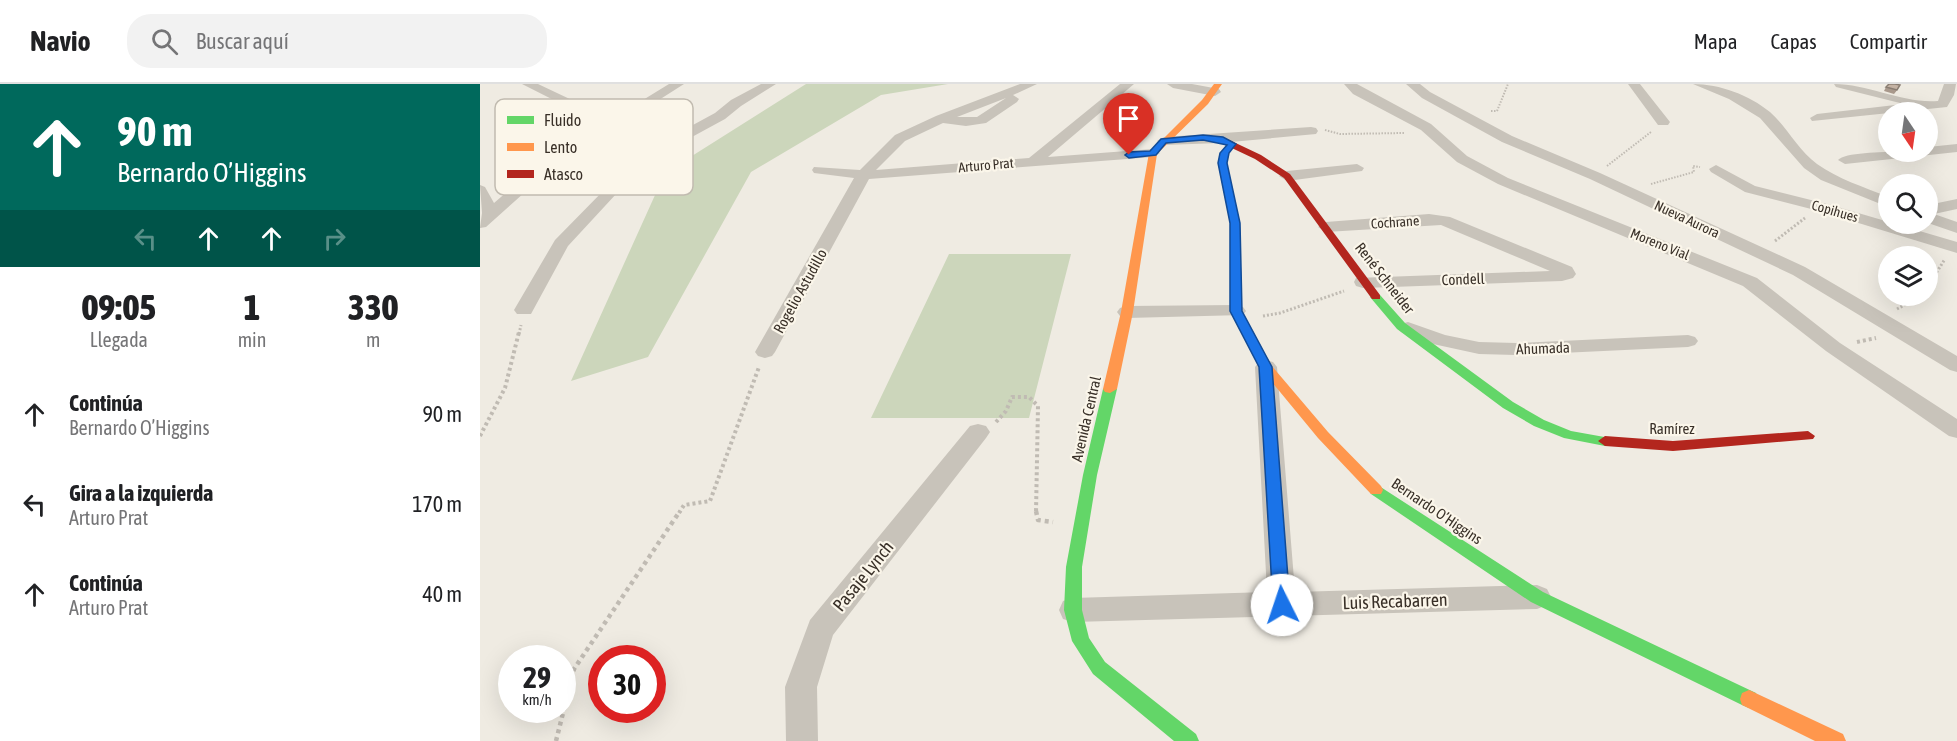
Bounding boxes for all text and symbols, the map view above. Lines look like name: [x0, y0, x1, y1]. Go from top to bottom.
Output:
search box: [127, 14, 547, 68]
text: Navio: [30, 25, 91, 57]
icon: search: [148, 25, 181, 58]
text: Buscar aquí: [196, 28, 289, 54]
text: Mapa: [1694, 29, 1737, 53]
text: Capas: [1770, 29, 1817, 53]
text: Compartir: [1850, 29, 1927, 53]
pin: [1103, 93, 1154, 155]
legend: [495, 99, 693, 195]
icon: arrive: [1112, 102, 1145, 135]
north arrow: [1878, 102, 1938, 162]
map controls: [1878, 102, 1938, 306]
text: 90 m: [117, 107, 192, 155]
icon: ahead: [18, 108, 96, 186]
text: Fluido: [544, 111, 581, 129]
text: Lento: [544, 138, 577, 156]
street label: Arturo Prat: [958, 155, 1014, 175]
text: Bernardo O’Higgins: [117, 157, 307, 188]
text: Atasco: [544, 165, 583, 183]
button: search: [1878, 174, 1938, 234]
street label: Nueva Aurora: [1652, 197, 1722, 241]
street label: Copihues: [1810, 197, 1860, 225]
street label: Cochrane: [1370, 212, 1420, 232]
icon: left: [129, 222, 162, 255]
icon: ahead: [192, 222, 225, 255]
icon: ahead: [255, 222, 288, 255]
icon: right: [318, 222, 351, 255]
street label: Moreno Vial: [1628, 225, 1692, 263]
street label: René Schneider: [1352, 239, 1418, 317]
street label: Rogelio Astudillo: [770, 246, 830, 336]
button: layers: [1878, 246, 1938, 306]
street label: Condell: [1441, 270, 1485, 288]
text: 09:05: [81, 286, 156, 328]
text: 1: [244, 286, 260, 328]
text: 330: [348, 286, 399, 328]
text: Llegada: [90, 328, 148, 351]
text: min: [238, 328, 266, 351]
text: m: [366, 328, 380, 351]
street label: Ahumada: [1516, 339, 1570, 357]
street label: Avenida Central: [1068, 375, 1104, 463]
text: Continúa: [69, 390, 143, 416]
icon: ahead: [18, 398, 51, 431]
text: 90 m: [422, 401, 462, 427]
text: Bernardo O’Higgins: [69, 416, 209, 439]
street label: Ramírez: [1649, 420, 1695, 437]
street label: Bernardo O’Higgins: [1389, 474, 1485, 548]
text: Gira a la izquierda: [69, 480, 213, 506]
icon: left: [18, 488, 51, 521]
text: 170 m: [412, 491, 462, 517]
text: Arturo Prat: [69, 506, 148, 529]
street label: Pasaje Lynch: [828, 537, 898, 615]
text: Continúa: [69, 570, 143, 596]
position arrow: [1250, 573, 1314, 637]
icon: ahead: [18, 578, 51, 611]
text: 40 m: [422, 581, 462, 607]
street label: Luis Recabarren: [1342, 589, 1448, 613]
text: Arturo Prat: [69, 596, 148, 619]
speed limit sign: 30: [588, 645, 666, 723]
text: 29: [523, 660, 551, 694]
text: km/h: [522, 691, 552, 708]

